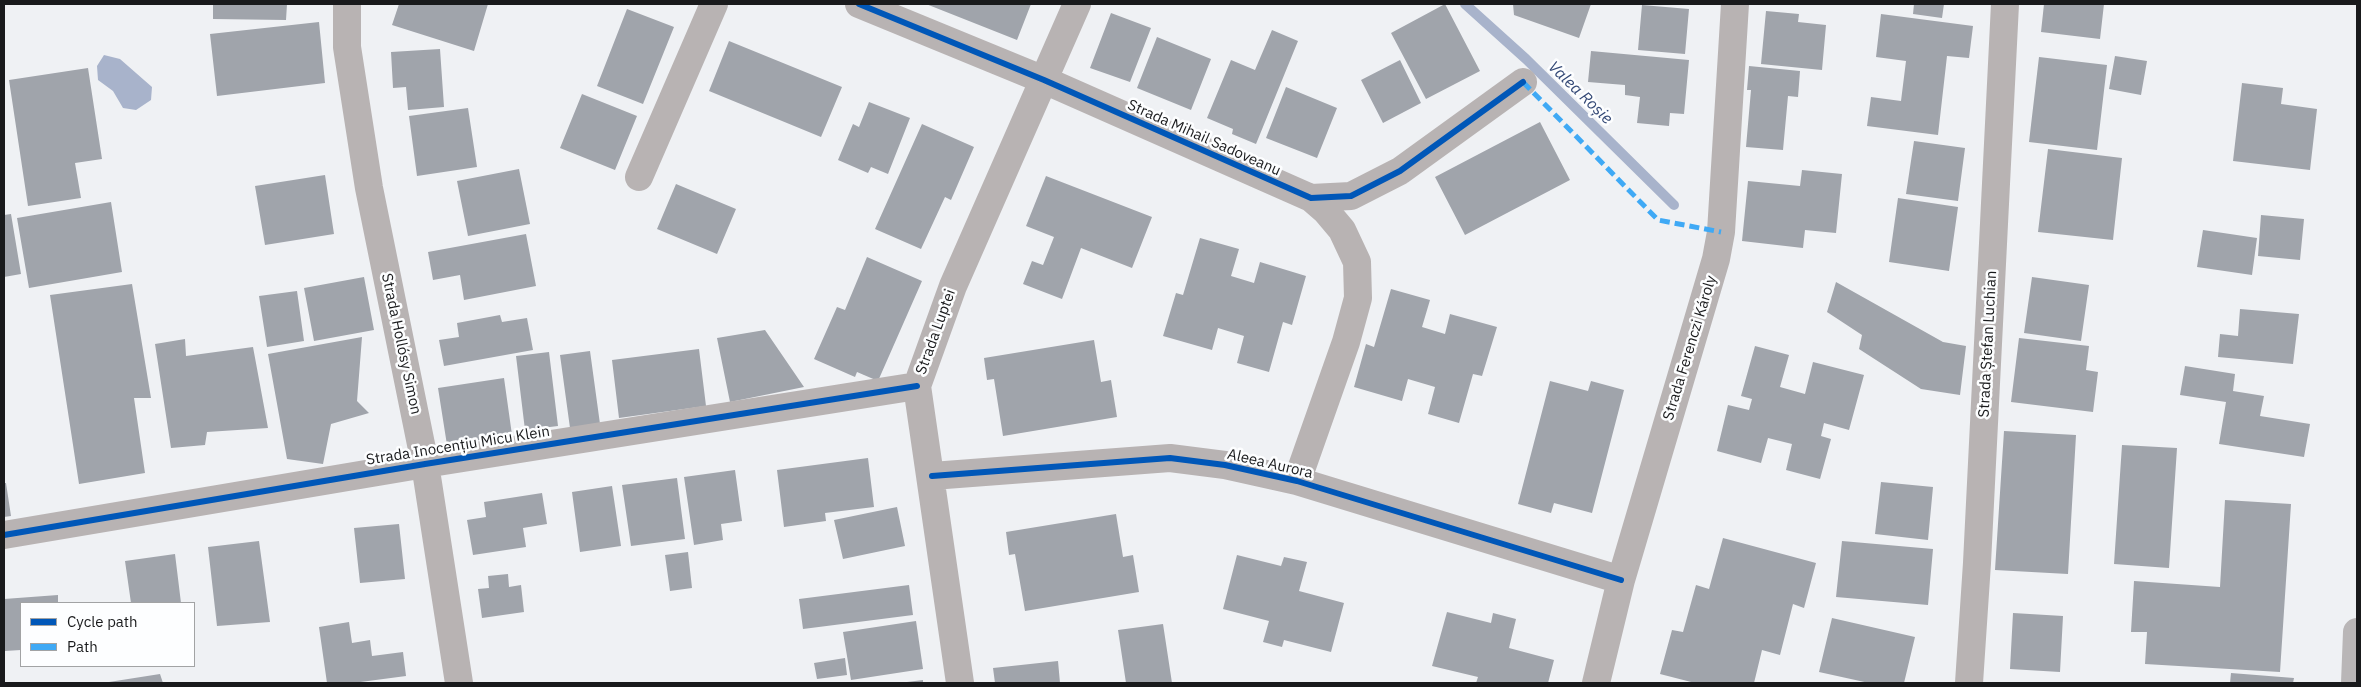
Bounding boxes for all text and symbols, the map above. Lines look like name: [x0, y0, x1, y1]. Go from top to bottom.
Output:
water label: Valea Roșie: [1544, 58, 1616, 128]
street label: Strada Mihail Sadoveanu: [1125, 96, 1283, 180]
street label: Strada Ștefan Luchian: [1975, 270, 2001, 418]
street label: Strada Hollósy Simon: [377, 272, 425, 416]
street label: Strada Ferenczi Károly: [1659, 273, 1721, 423]
street label: Strada Luptei: [912, 287, 960, 377]
street label: Strada Inocențiu Micu Klein: [365, 423, 551, 469]
street label: Aleea Aurora: [1226, 445, 1314, 483]
legend: [20, 602, 195, 667]
text: Cycle path: [67, 612, 138, 631]
text: Path: [67, 637, 98, 656]

